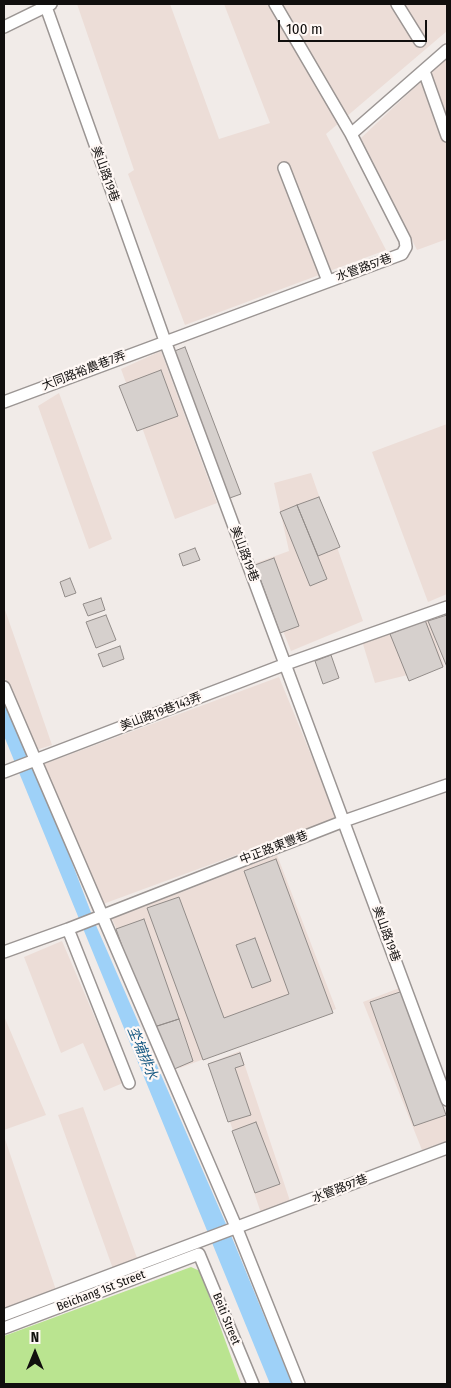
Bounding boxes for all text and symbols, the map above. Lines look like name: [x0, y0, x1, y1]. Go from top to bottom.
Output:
scale bar: [281, 10, 430, 42]
text: 100 m: [286, 20, 323, 38]
street label: 美山路19巷: [88, 144, 122, 204]
street label: 水管路57巷: [334, 251, 394, 285]
street label: 大同路裕農巷7弄: [40, 348, 128, 394]
street label: 美山路19巷: [227, 524, 261, 584]
street label: 美山路19巷143弄: [118, 690, 204, 734]
street label: 中正路東豐巷: [238, 828, 310, 868]
street label: 美山路19巷: [369, 904, 403, 964]
water label: 坔埔排水: [123, 1024, 161, 1082]
street label: 水管路97巷: [310, 1172, 370, 1206]
street label: Beichang 1st Street: [55, 1267, 147, 1315]
street label: Beiti Street: [209, 1291, 243, 1347]
north arrow: [10, 1328, 60, 1378]
text: N: [31, 1329, 39, 1346]

